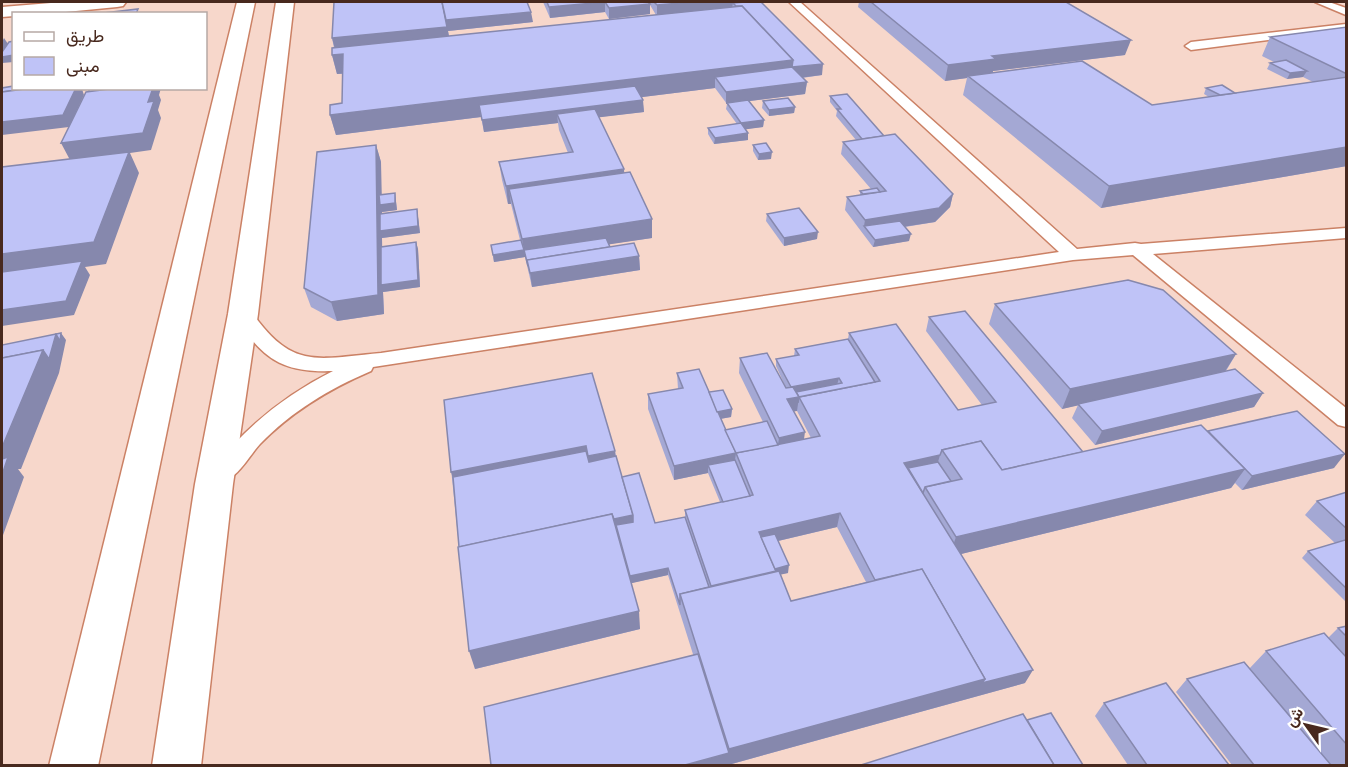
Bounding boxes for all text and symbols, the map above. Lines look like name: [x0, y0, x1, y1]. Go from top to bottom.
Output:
legend: [12, 12, 207, 90]
text: طريق: [66, 24, 104, 47]
text: مبنى: [66, 54, 100, 77]
north arrow: [1276, 695, 1336, 755]
text: ش: [1280, 703, 1307, 730]

